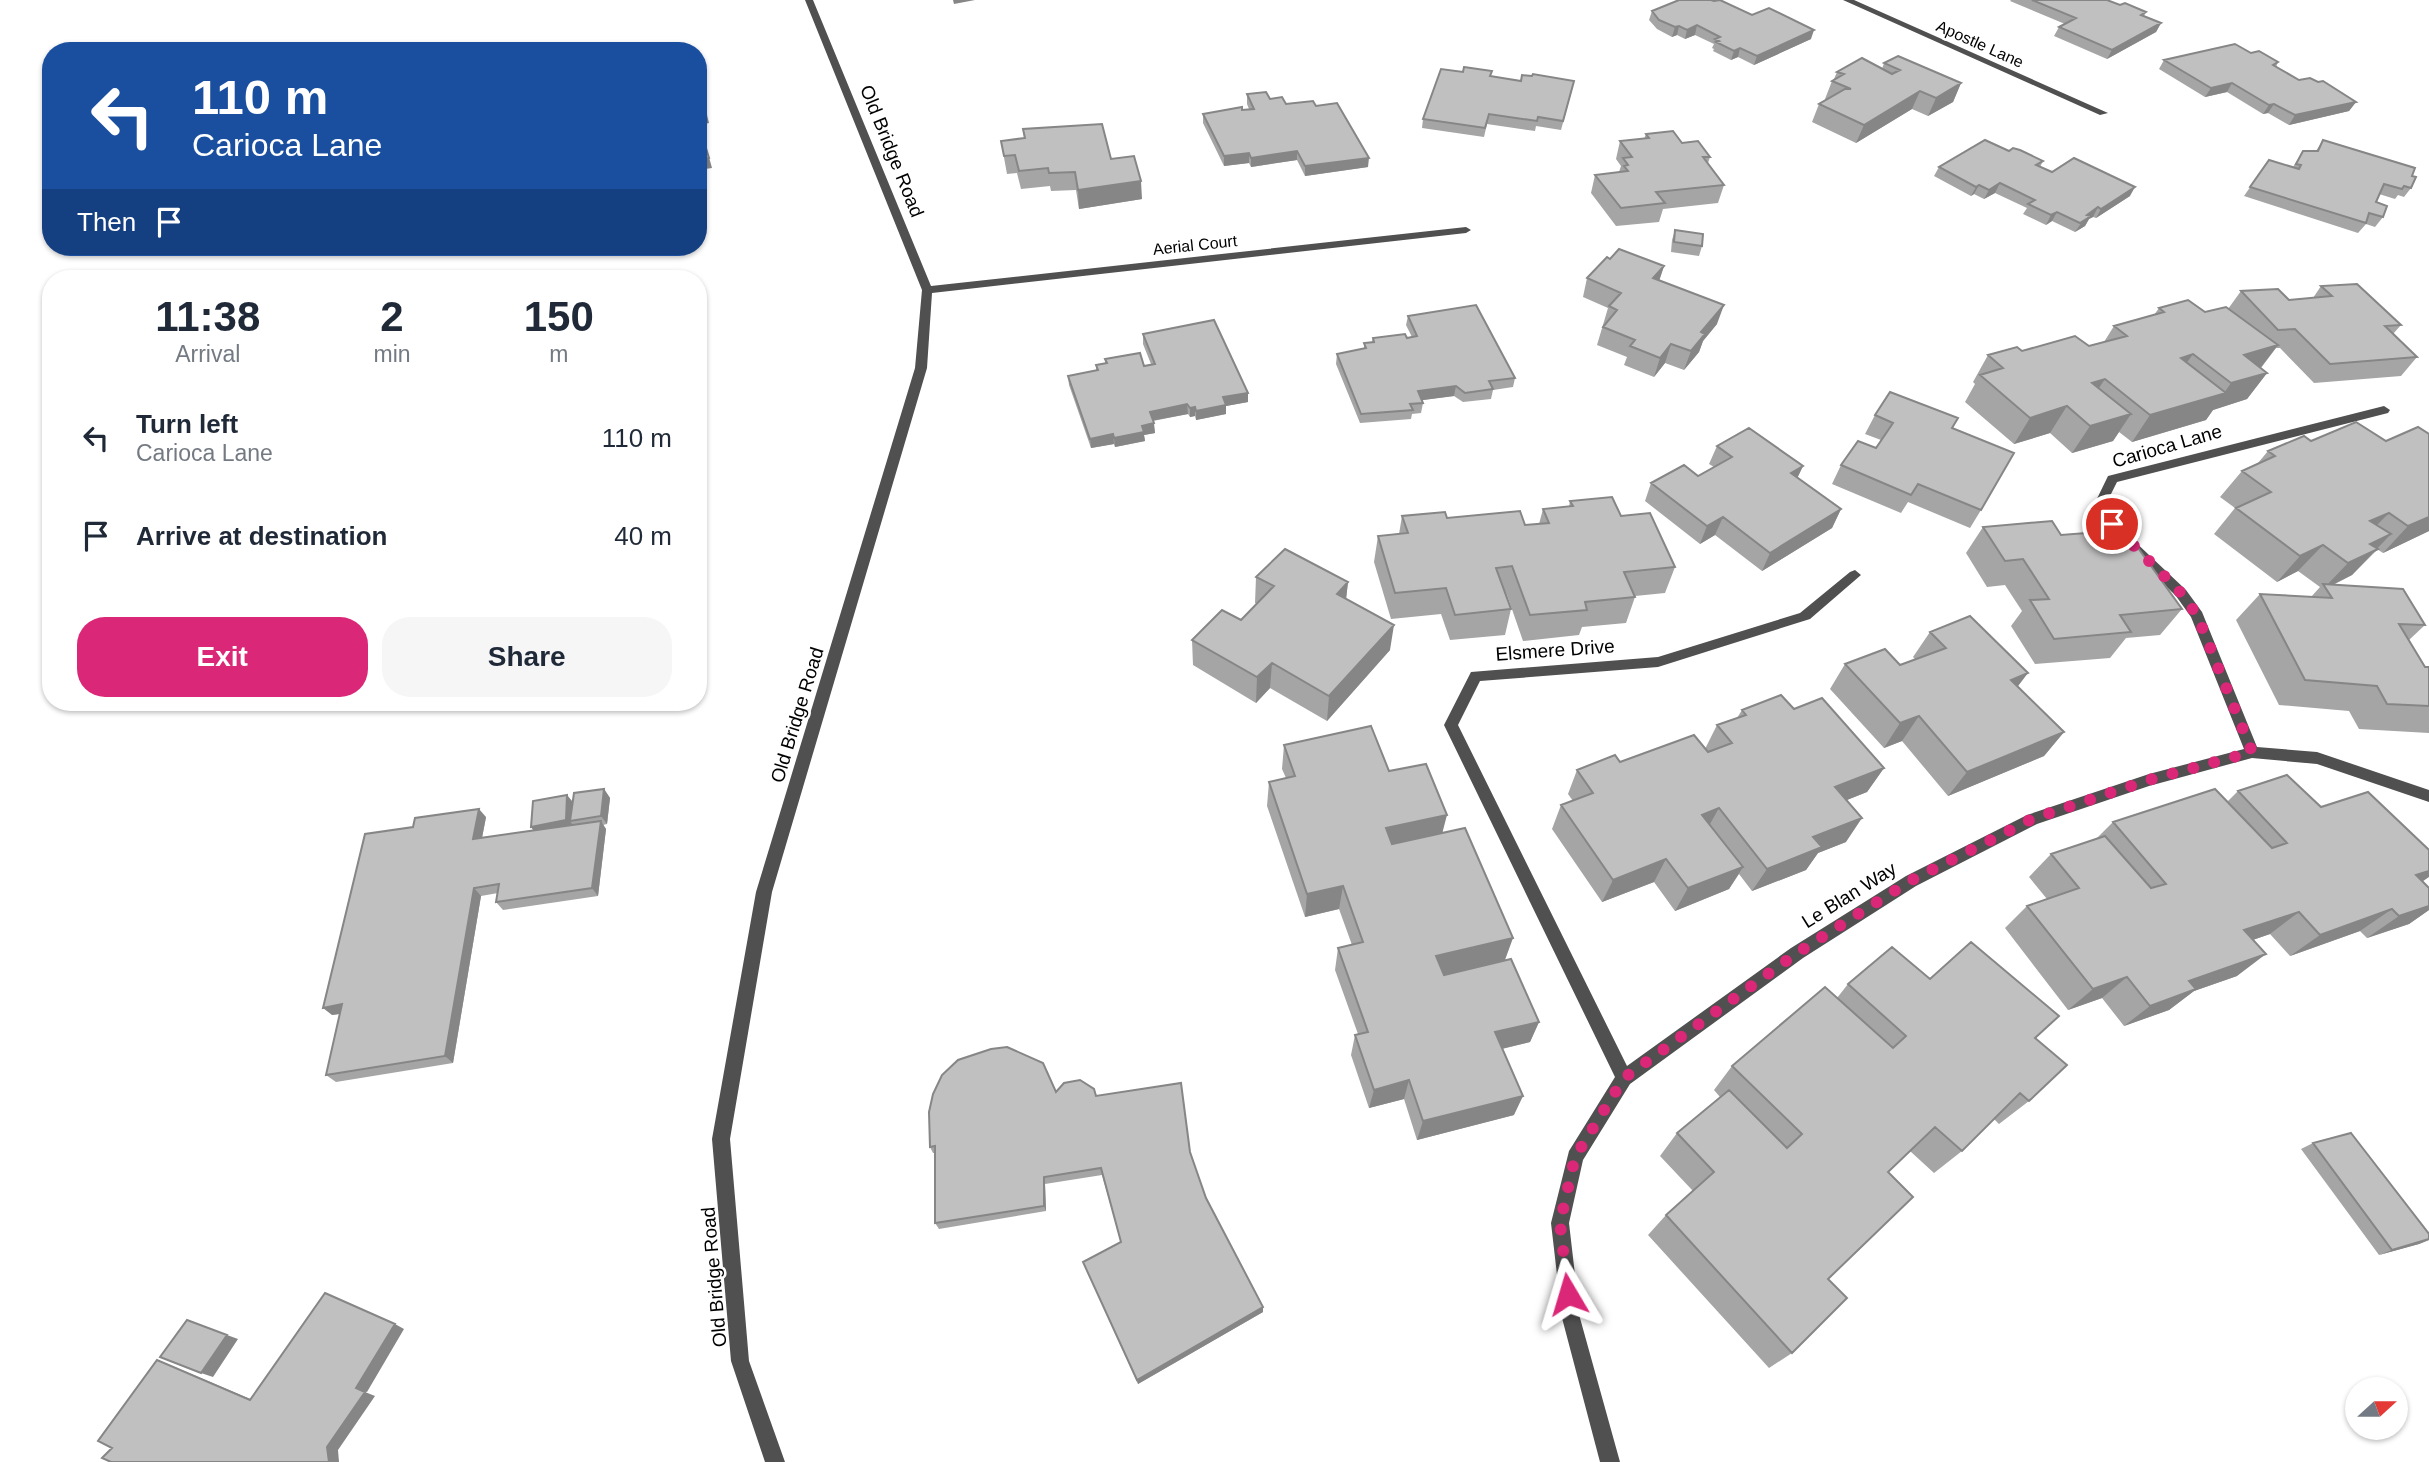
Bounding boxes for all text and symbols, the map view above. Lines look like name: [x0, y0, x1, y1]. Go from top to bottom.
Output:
street label: Apostle Lane: [1934, 17, 2026, 71]
icon: left: [77, 70, 168, 161]
text: 110 m: [192, 70, 328, 124]
street label: Old Bridge Road: [856, 82, 928, 220]
text: Carioca Lane: [192, 127, 382, 163]
icon: arrive: [150, 203, 188, 241]
text: Then: [77, 207, 136, 237]
street label: Aerial Court: [1152, 232, 1238, 258]
text: 11:38: [155, 293, 260, 340]
text: 2: [380, 293, 404, 340]
text: 150: [524, 293, 594, 340]
text: Arrival: [175, 341, 240, 367]
text: min: [373, 341, 411, 367]
text: m: [549, 341, 568, 367]
text: Turn left: [136, 409, 238, 439]
icon: left: [77, 419, 115, 457]
street label: Carioca Lane: [2110, 420, 2224, 472]
text: 110 m: [602, 423, 672, 453]
text: Carioca Lane: [136, 440, 273, 466]
pin: [2082, 494, 2142, 554]
icon: arrive: [2093, 505, 2131, 543]
icon: arrive: [77, 517, 115, 555]
text: Arrive at destination: [136, 521, 387, 551]
text: 40 m: [614, 521, 672, 551]
button: Exit: [77, 617, 368, 697]
button: Share: [382, 617, 672, 697]
street label: Elsmere Drive: [1495, 635, 1615, 665]
street label: Old Bridge Road: [766, 645, 828, 785]
street label: Le Blan Way: [1798, 857, 1900, 932]
street label: Old Bridge Road: [697, 1206, 731, 1348]
position arrow: [1531, 1257, 1605, 1331]
north arrow: [2345, 1377, 2408, 1440]
map controls: [2345, 1377, 2408, 1440]

